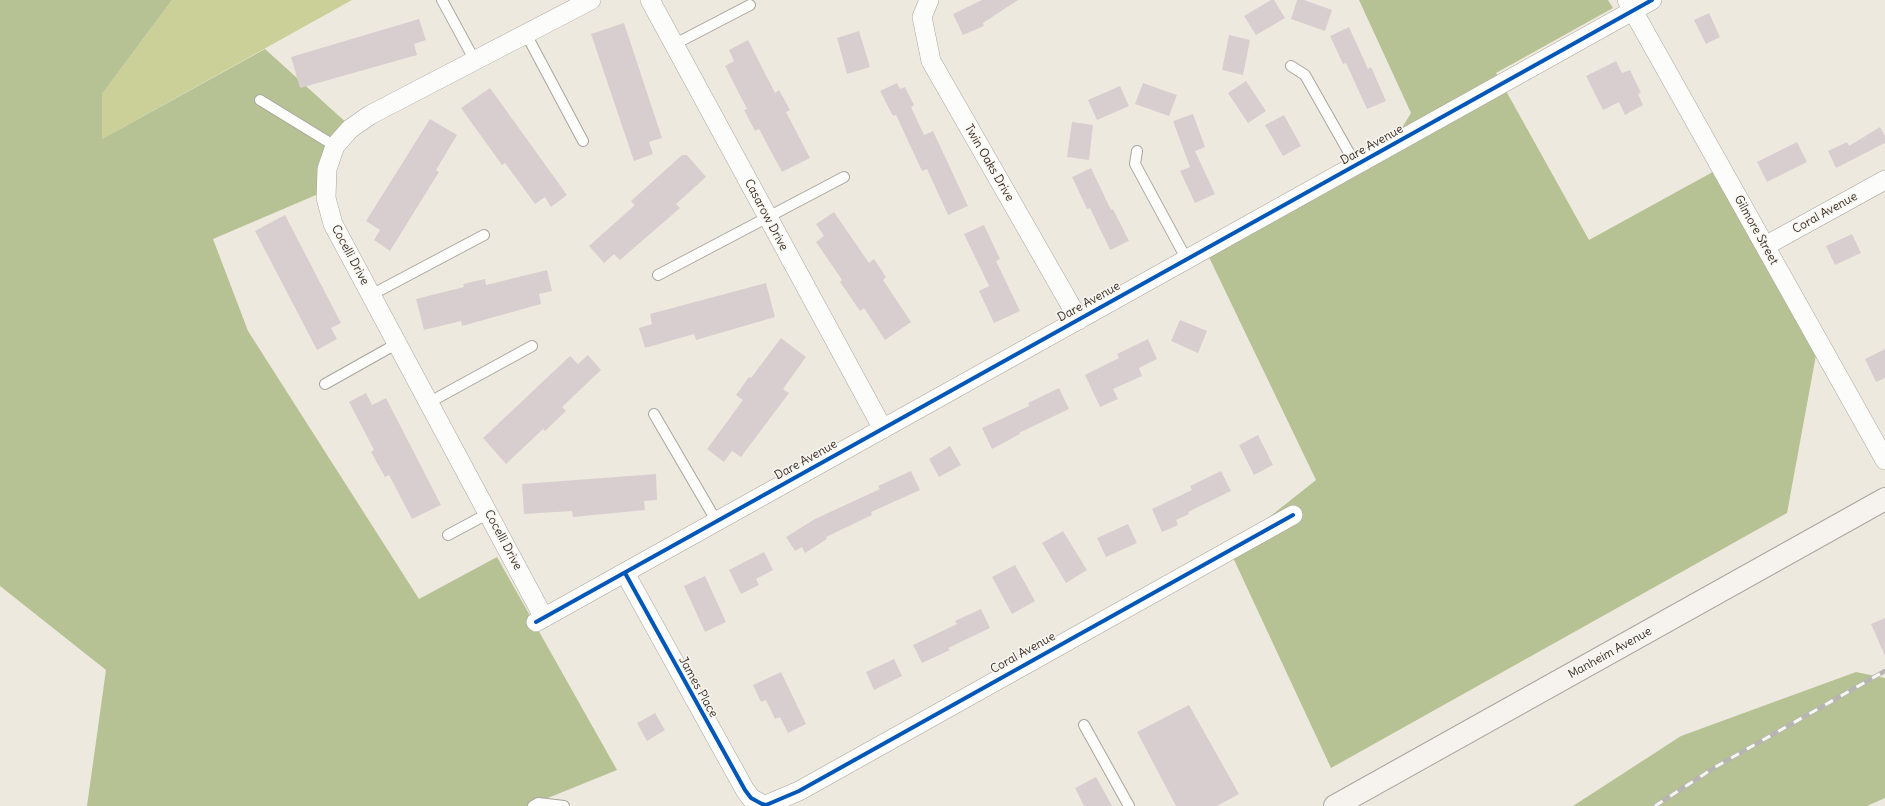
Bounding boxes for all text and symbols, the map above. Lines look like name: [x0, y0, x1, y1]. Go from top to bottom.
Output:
street label: Twin Oaks Drive: [961, 122, 1017, 204]
street label: Dare Avenue: [1338, 122, 1406, 168]
street label: Casarow Drive: [741, 177, 791, 253]
street label: Coral Avenue: [1790, 189, 1860, 237]
street label: Gilmore Street: [1731, 193, 1781, 267]
street label: Cocelli Drive: [328, 222, 372, 288]
street label: Dare Avenue: [1055, 279, 1123, 325]
street label: Dare Avenue: [772, 437, 840, 483]
street label: Cocelli Drive: [481, 507, 525, 573]
street label: Manheim Avenue: [1566, 624, 1654, 682]
street label: Coral Avenue: [988, 629, 1058, 677]
street label: James Place: [675, 654, 721, 720]

